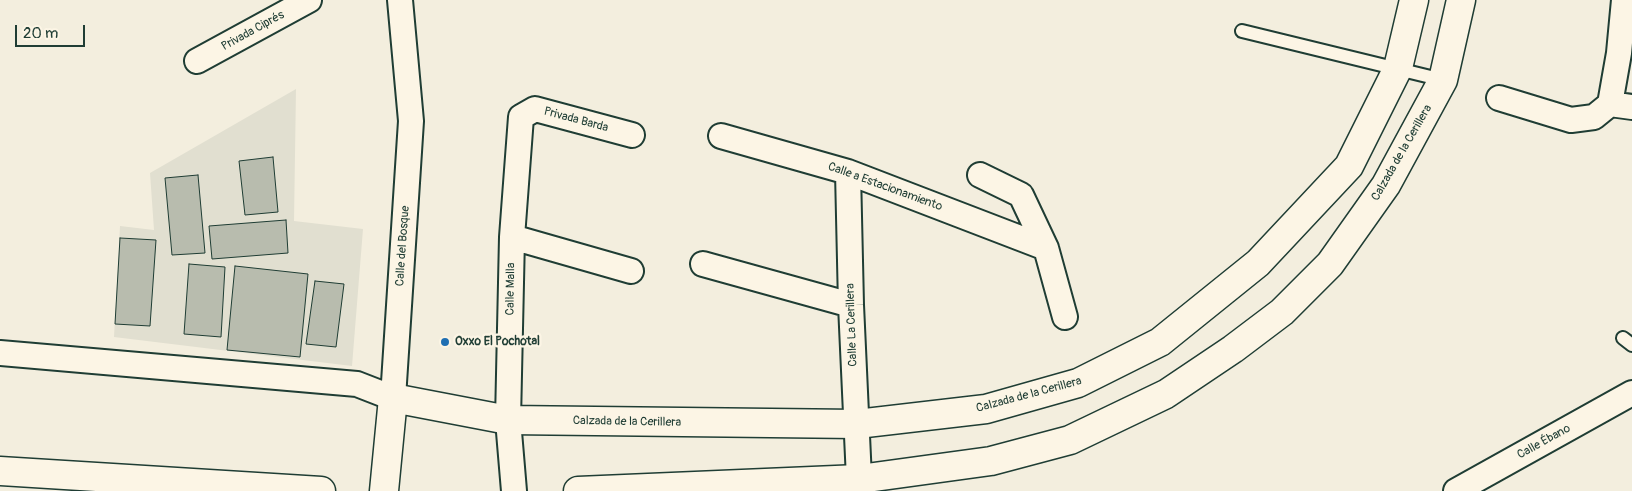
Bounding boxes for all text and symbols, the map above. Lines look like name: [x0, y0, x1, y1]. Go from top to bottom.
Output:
street label: Privada Ciprés: [219, 8, 287, 54]
scale bar: [18, 15, 88, 47]
text: 20 m: [23, 24, 58, 43]
street label: Calzada de la Cerillera: [1369, 102, 1435, 204]
street label: Privada Barda: [542, 104, 610, 136]
street label: Calle a Estacionamiento: [826, 160, 944, 214]
street label: Calle del Bosque: [393, 205, 413, 287]
street label: Calle Malla: [503, 263, 519, 315]
street label: Calle La Cerillera: [843, 283, 861, 367]
place label: Oxxo El Pochotal: [455, 335, 540, 349]
marker: Oxxo El Pochotal: [439, 336, 451, 348]
street label: Calzada de la Cerillera: [975, 374, 1083, 416]
street label: Calzada de la Cerillera: [573, 414, 681, 430]
street label: Calle Ébano: [1515, 422, 1573, 462]

